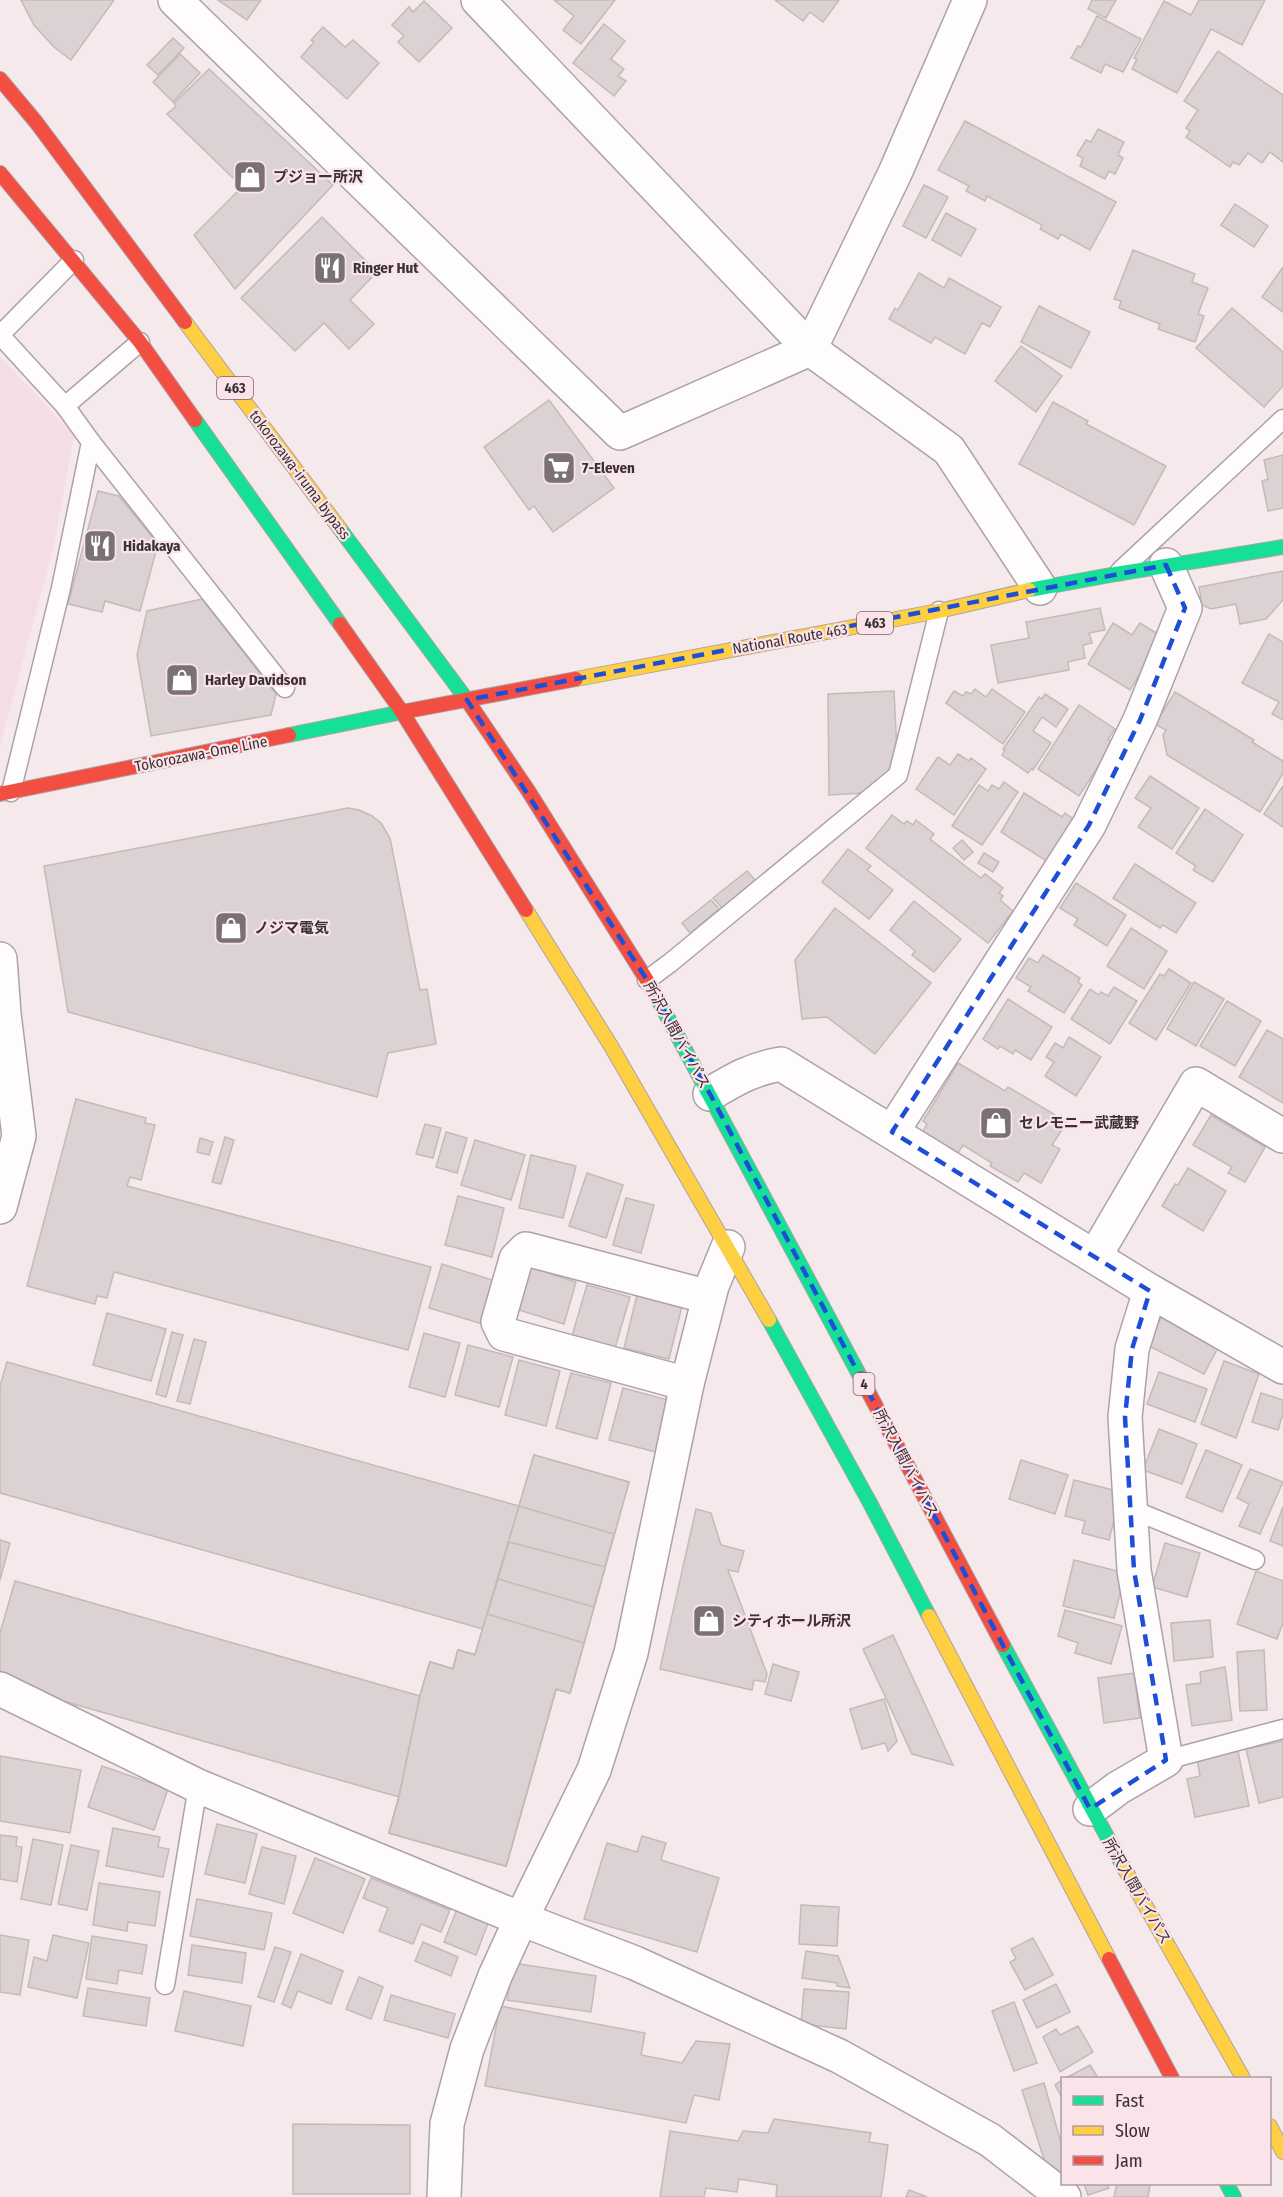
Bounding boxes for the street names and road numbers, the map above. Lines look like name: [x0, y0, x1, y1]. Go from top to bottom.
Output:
road number: 463: [217, 377, 253, 399]
street label: tokorozawa-iruma bypass: [246, 407, 354, 543]
road number: 463: [857, 612, 893, 634]
street label: National Route 463: [731, 620, 849, 658]
street label: Tokorozawa-Ome Line: [133, 732, 269, 776]
street label: 所沢入間バイパス: [640, 978, 714, 1092]
road number: 4: [854, 1373, 874, 1395]
street label: 所沢入間バイパス: [870, 1406, 942, 1520]
street label: 所沢入間バイパス: [1099, 1835, 1175, 1947]

